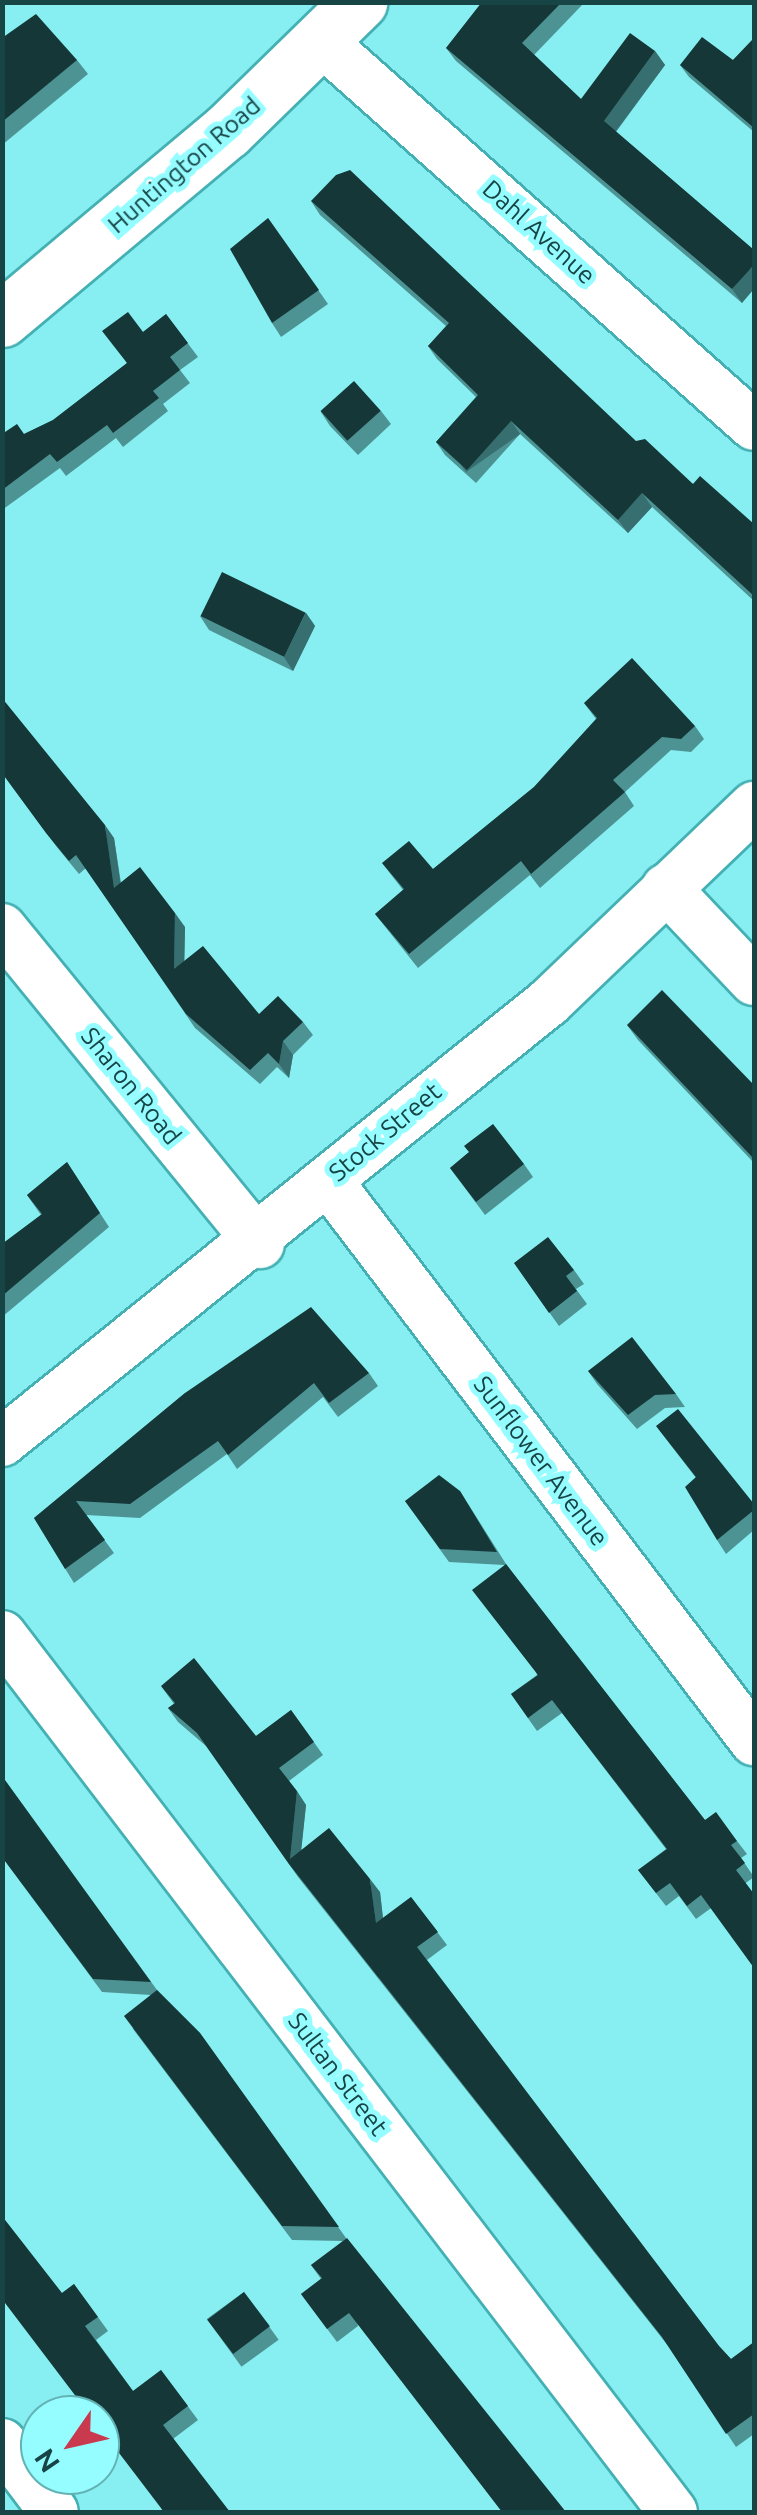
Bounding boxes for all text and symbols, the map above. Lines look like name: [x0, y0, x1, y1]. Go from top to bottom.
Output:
street label: Huntington Road: [101, 91, 267, 239]
street label: Dahl Avenue: [476, 174, 602, 290]
street label: Sharon Road: [75, 1021, 187, 1151]
street label: Stock Street: [323, 1076, 447, 1188]
street label: Sunflower Avenue: [467, 1370, 615, 1552]
street label: Sultan Street: [282, 2007, 394, 2141]
north arrow: [20, 2395, 120, 2495]
text: N: [28, 2444, 65, 2478]

